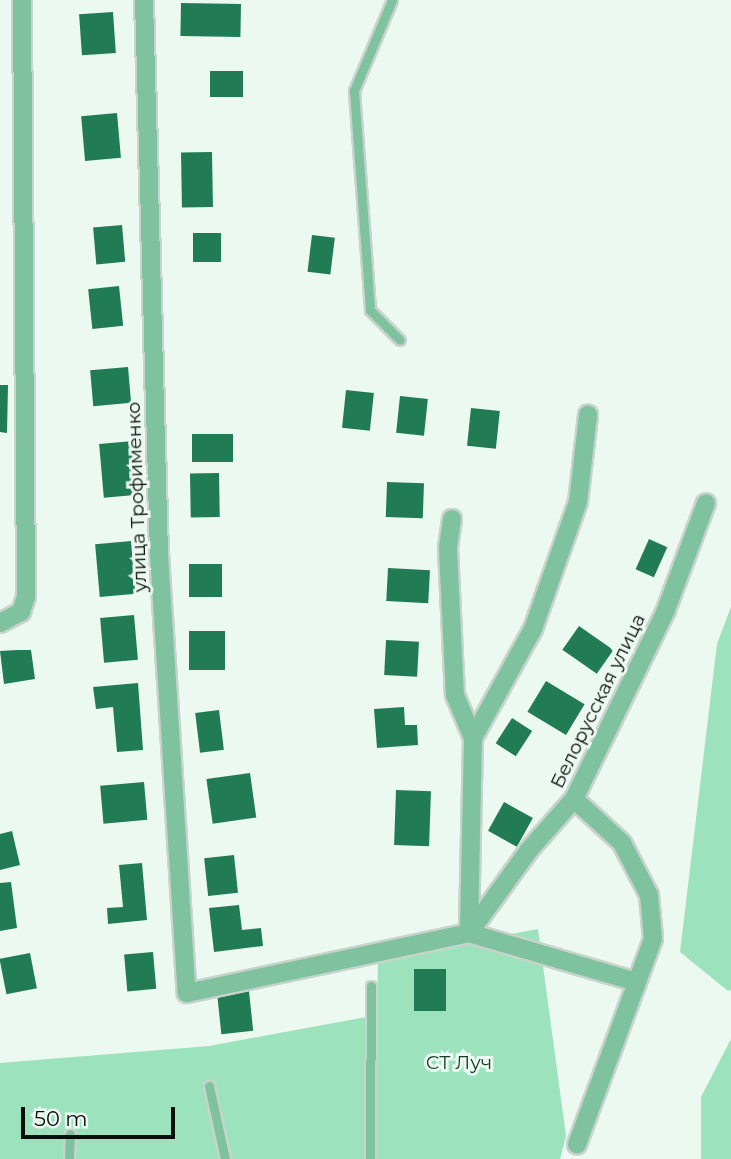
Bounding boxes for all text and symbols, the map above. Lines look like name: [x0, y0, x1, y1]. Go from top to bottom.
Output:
street label: улица Трофименко: [122, 401, 152, 593]
street label: Белорусская улица: [546, 610, 650, 792]
park label: СТ Луч: [426, 1052, 492, 1074]
scale bar: [24, 1092, 178, 1136]
text: 50 m: [34, 1106, 88, 1131]

